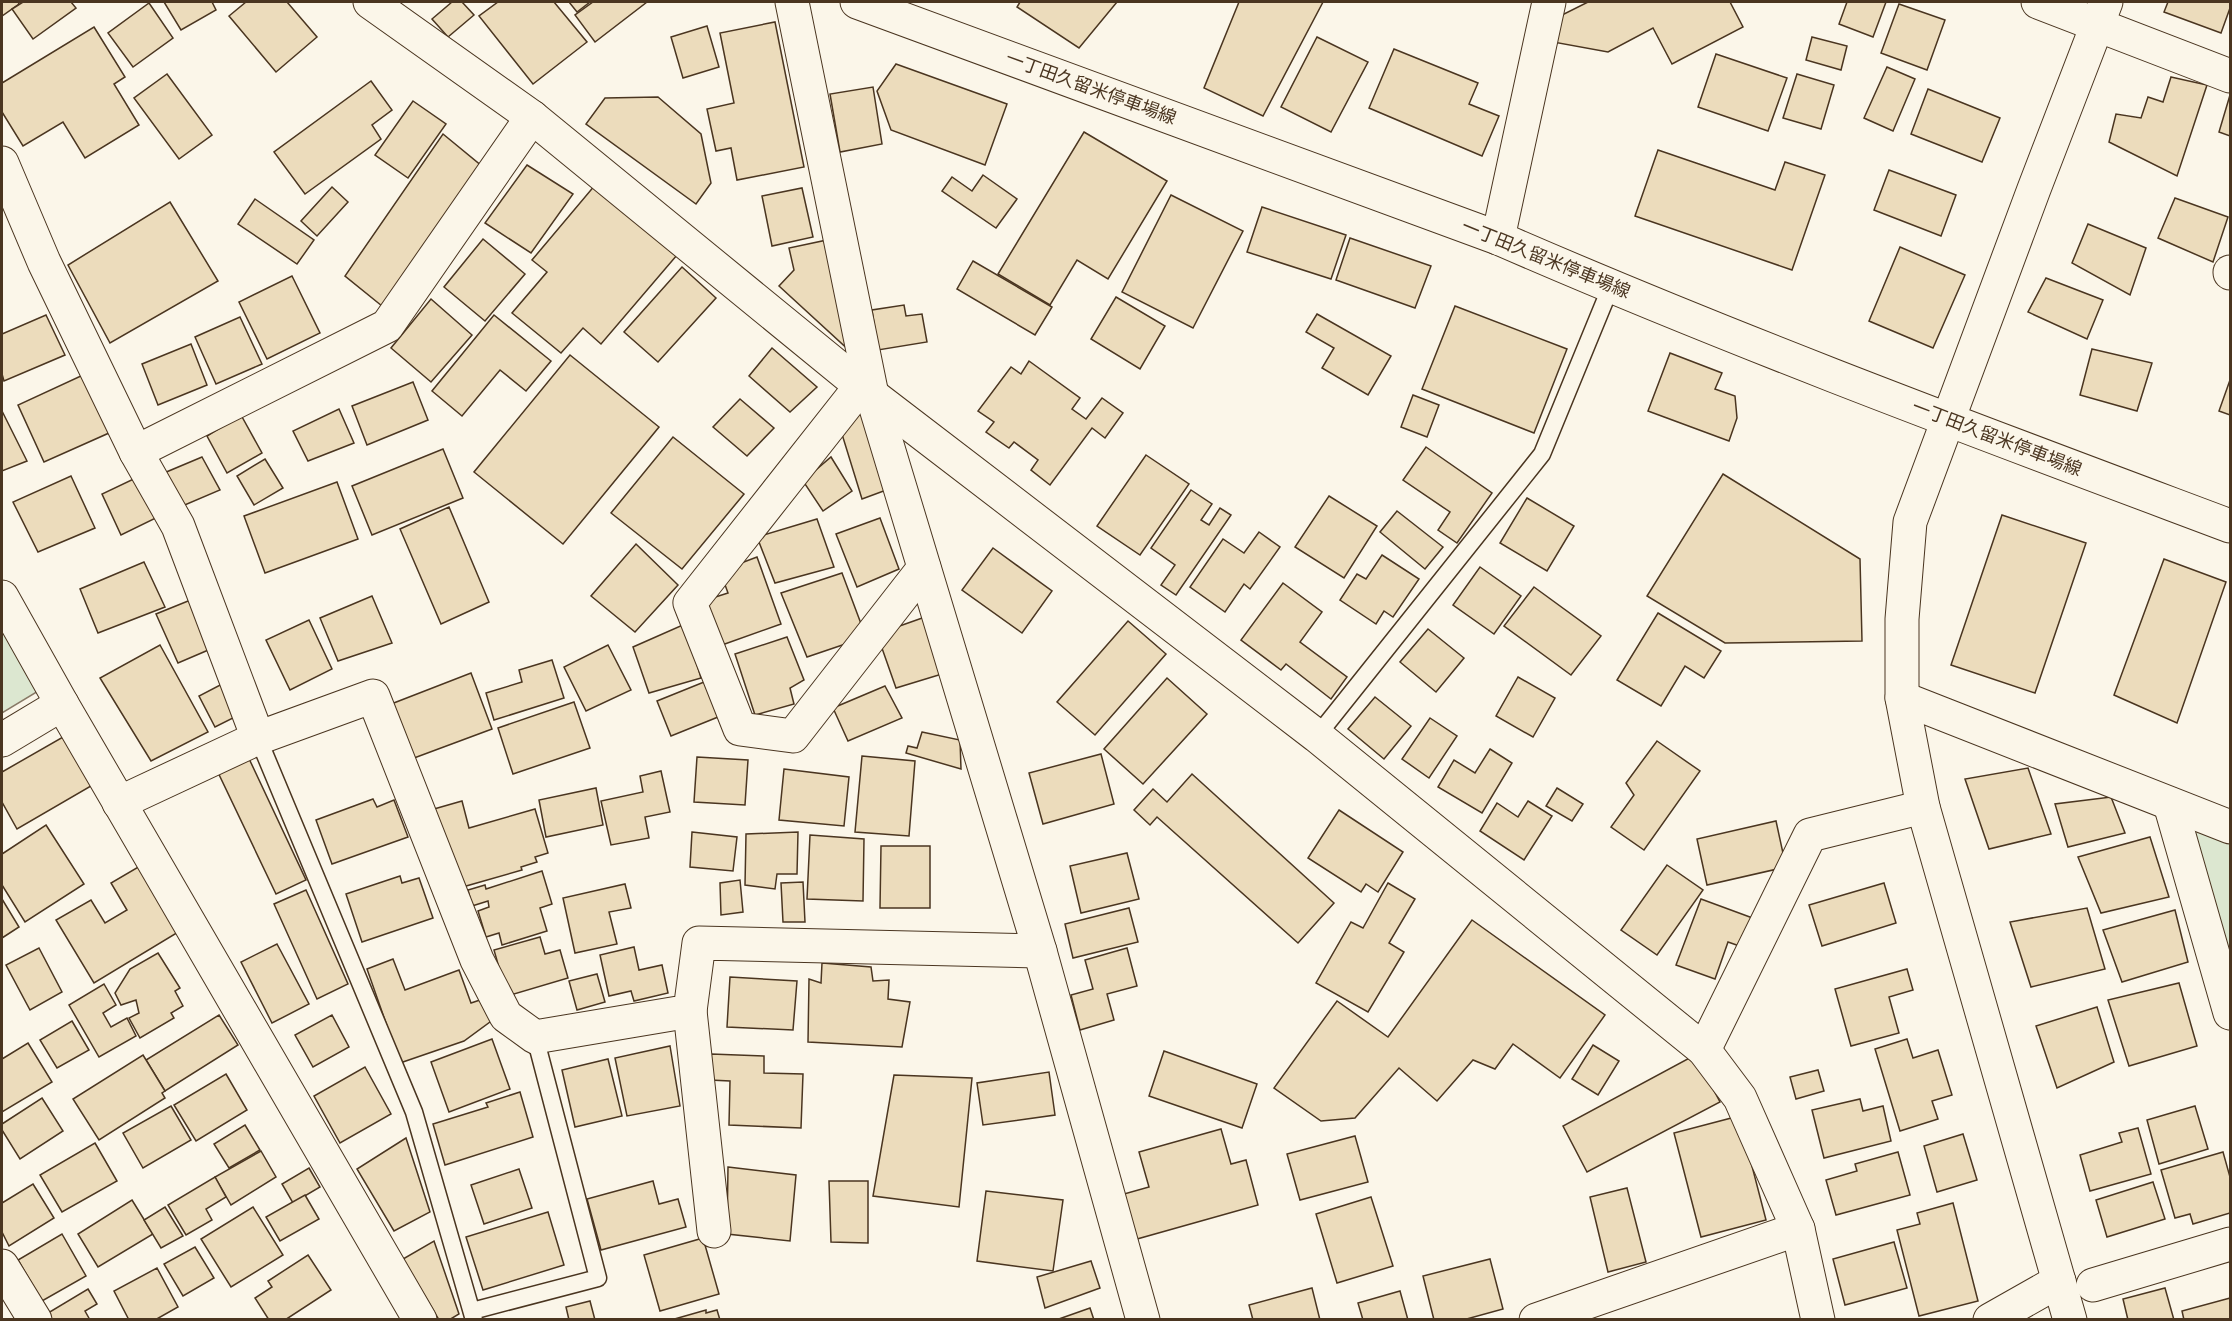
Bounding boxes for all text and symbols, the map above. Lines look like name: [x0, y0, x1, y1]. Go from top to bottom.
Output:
street label: 一丁田久留米停車場線: [1003, 46, 1180, 129]
street label: 一丁田久留米停車場線: [1458, 214, 1634, 303]
street label: 一丁田久留米停車場線: [1909, 395, 2085, 481]

